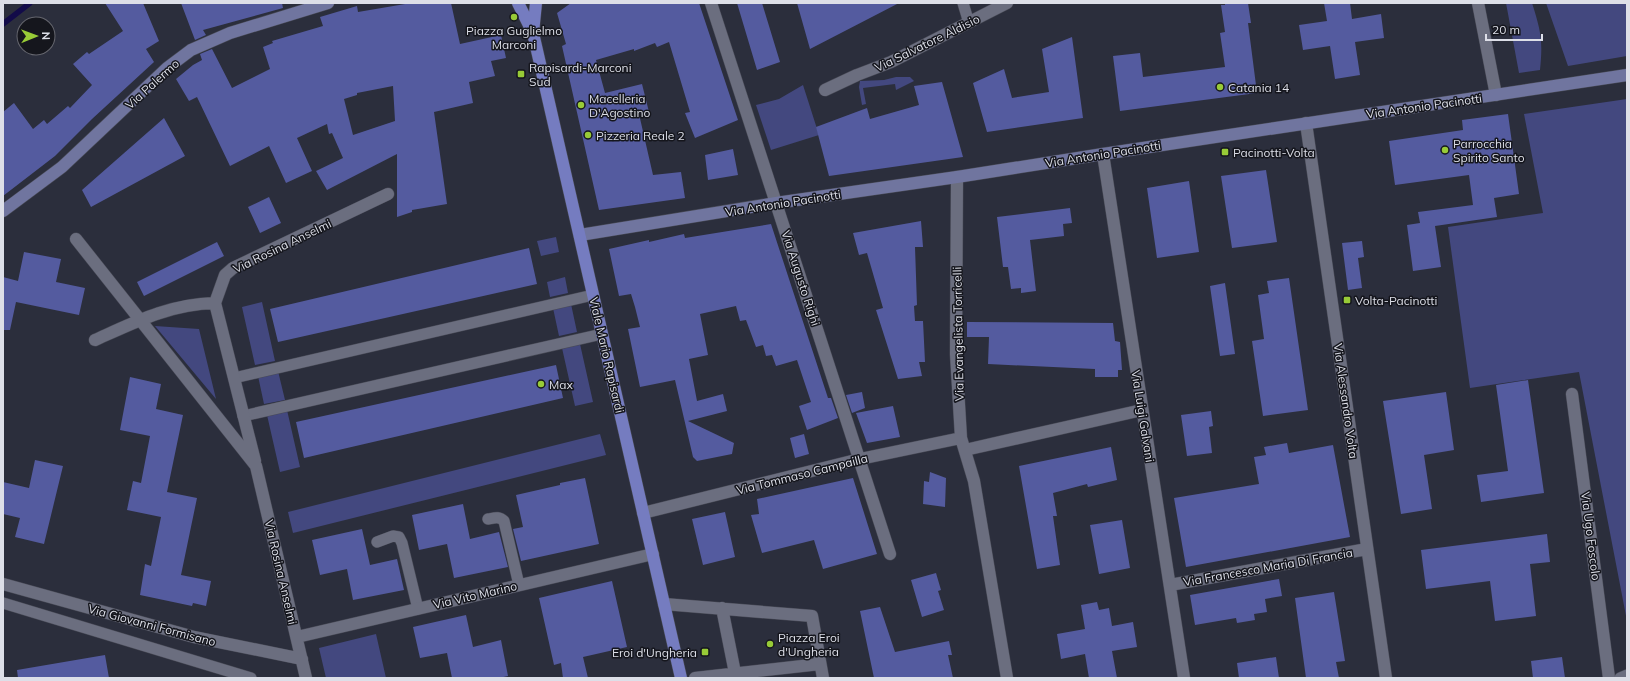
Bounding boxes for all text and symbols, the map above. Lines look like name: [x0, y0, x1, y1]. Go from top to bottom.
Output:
street label: Via Salvatore Aldisio: [872, 11, 982, 75]
marker: Piazza Guglielmo Marconi: [509, 12, 519, 22]
north arrow: [16, 16, 56, 56]
scale bar: [1486, 16, 1542, 42]
text: 20 m: [1492, 22, 1520, 37]
place label: Piazza Guglielmo Marconi: [466, 23, 562, 52]
text: N: [39, 32, 53, 40]
street label: Via Palermo: [122, 56, 182, 112]
place label: Rapisardi-Marconi Sud: [529, 60, 632, 89]
marker: Rapisardi-Marconi Sud: [516, 69, 526, 79]
place label: Catania 14: [1228, 80, 1289, 95]
marker: Catania 14: [1215, 82, 1225, 92]
street label: Via Antonio Pacinotti: [1365, 90, 1483, 122]
place label: Macelleria D'Agostino: [589, 91, 650, 120]
marker: Macelleria D'Agostino: [576, 100, 586, 110]
place label: Pizzeria Reale 2: [596, 128, 685, 143]
marker: Pizzeria Reale 2: [583, 130, 593, 140]
place label: Parrocchia Spirito Santo: [1453, 136, 1525, 165]
street label: Via Antonio Pacinotti: [1044, 137, 1162, 171]
place label: Pacinotti-Volta: [1233, 145, 1315, 160]
marker: Parrocchia Spirito Santo: [1440, 145, 1450, 155]
marker: Pacinotti-Volta: [1220, 147, 1230, 157]
street label: Via Antonio Pacinotti: [724, 186, 842, 220]
street label: Via Rosina Anselmi: [230, 216, 334, 276]
street label: Via Augusto Righi: [778, 228, 824, 328]
street label: Via Evangelista Torricelli: [949, 266, 967, 401]
place label: Volta-Pacinotti: [1355, 293, 1438, 308]
street label: Viale Mario Rapisardi: [586, 295, 628, 415]
marker: Volta-Pacinotti: [1342, 295, 1352, 305]
street label: Via Alessandro Volta: [1330, 342, 1362, 460]
street label: Via Luigi Galvani: [1128, 369, 1158, 463]
place label: Max: [549, 377, 573, 392]
marker: Max: [536, 379, 546, 389]
street label: Via Tommaso Campailla: [735, 450, 869, 498]
street label: Via Ugo Foscolo: [1578, 491, 1604, 581]
street label: Via Rosina Anselmi: [262, 518, 300, 626]
street label: Via Francesco Maria Di Francia: [1182, 545, 1354, 589]
street label: Via Vito Marino: [432, 578, 518, 612]
street label: Via Giovanni Formisano: [86, 601, 218, 649]
place label: Piazza Eroi d'Ungheria: [778, 630, 840, 659]
marker: Piazza Eroi d'Ungheria: [765, 639, 775, 649]
place label: Eroi d'Ungheria: [612, 645, 697, 660]
marker: Eroi d'Ungheria: [700, 647, 710, 657]

